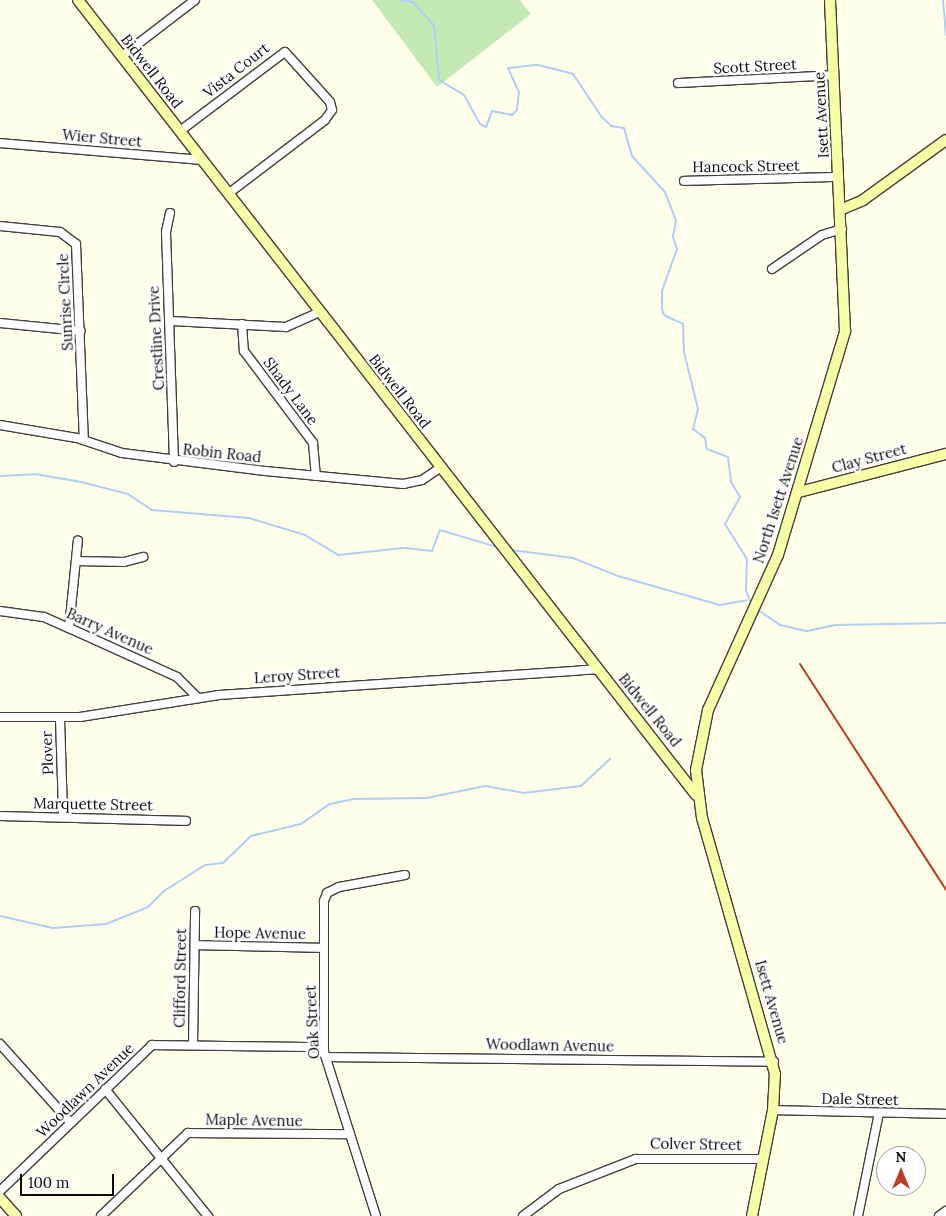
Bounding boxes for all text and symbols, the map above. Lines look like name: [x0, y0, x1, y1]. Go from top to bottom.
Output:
street label: Bidwell Road: [117, 30, 187, 112]
street label: Vista Court: [199, 39, 273, 101]
street label: Scott Street: [713, 55, 797, 77]
street label: Isett Avenue: [810, 71, 832, 159]
street label: Wier Street: [61, 126, 143, 150]
street label: Hancock Street: [692, 156, 800, 176]
street label: Sunrise Circle: [53, 253, 77, 351]
street label: Crestline Drive: [144, 285, 168, 391]
street label: Bidwell Road: [365, 350, 435, 432]
street label: Shady Lane: [260, 354, 322, 428]
street label: North Isett Avenue: [749, 435, 807, 565]
street label: Clay Street: [830, 439, 908, 477]
street label: Robin Road: [182, 440, 262, 466]
street label: Barry Avenue: [64, 604, 156, 658]
street label: Leroy Street: [253, 663, 341, 687]
street label: Bidwell Road: [615, 670, 685, 750]
street label: Plover: [37, 731, 57, 775]
street label: Marquette Street: [33, 794, 153, 814]
street label: Hope Avenue: [214, 923, 306, 943]
street label: Clifford Street: [170, 928, 190, 1028]
street label: Isett Avenue: [751, 958, 793, 1046]
street label: Oak Street: [301, 984, 323, 1060]
street label: Woodlawn Avenue: [486, 1035, 614, 1055]
street label: Woodlawn Avenue: [33, 1039, 137, 1141]
street label: Dale Street: [821, 1089, 899, 1109]
street label: Maple Avenue: [205, 1110, 303, 1130]
street label: Colver Street: [650, 1134, 742, 1154]
north arrow: [876, 1146, 926, 1196]
text: N: [896, 1148, 906, 1166]
scale bar: [22, 1164, 116, 1196]
text: 100 m: [28, 1173, 69, 1192]

